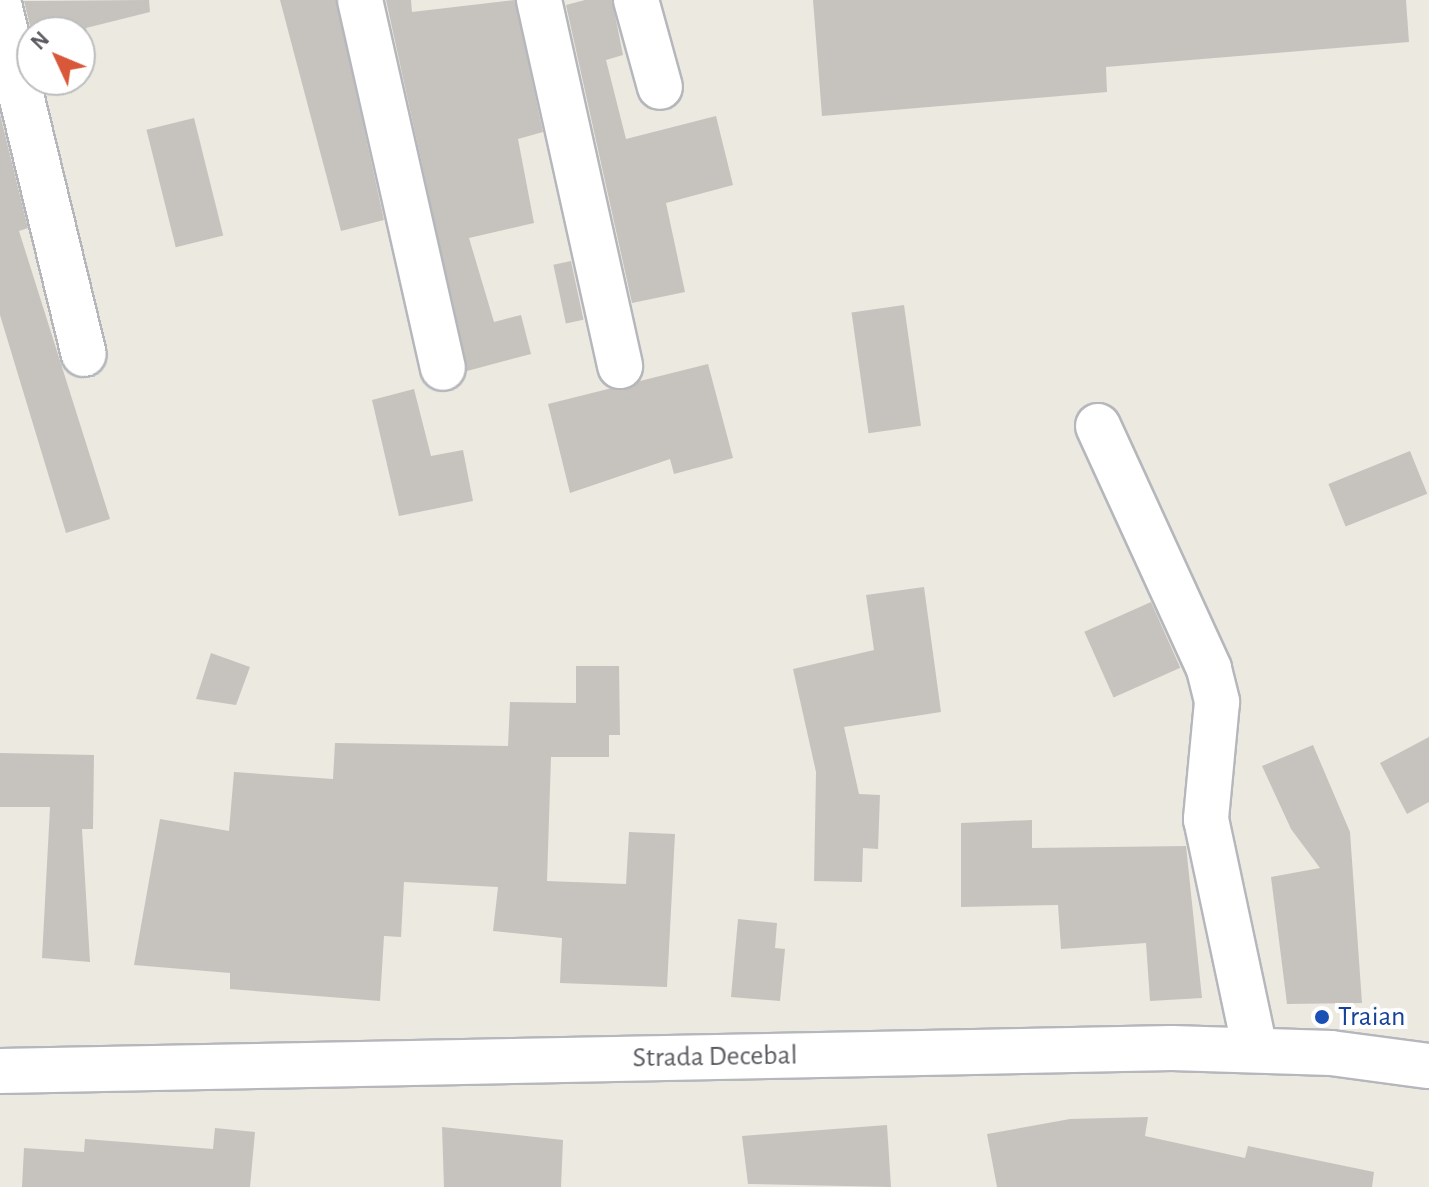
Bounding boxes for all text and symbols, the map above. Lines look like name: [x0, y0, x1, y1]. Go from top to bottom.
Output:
north arrow: [16, 16, 96, 96]
text: N: [27, 28, 53, 54]
place label: Traian: [1338, 1000, 1406, 1034]
marker: Traian: [1313, 1008, 1331, 1026]
street label: Strada Decebal: [632, 1039, 798, 1075]

